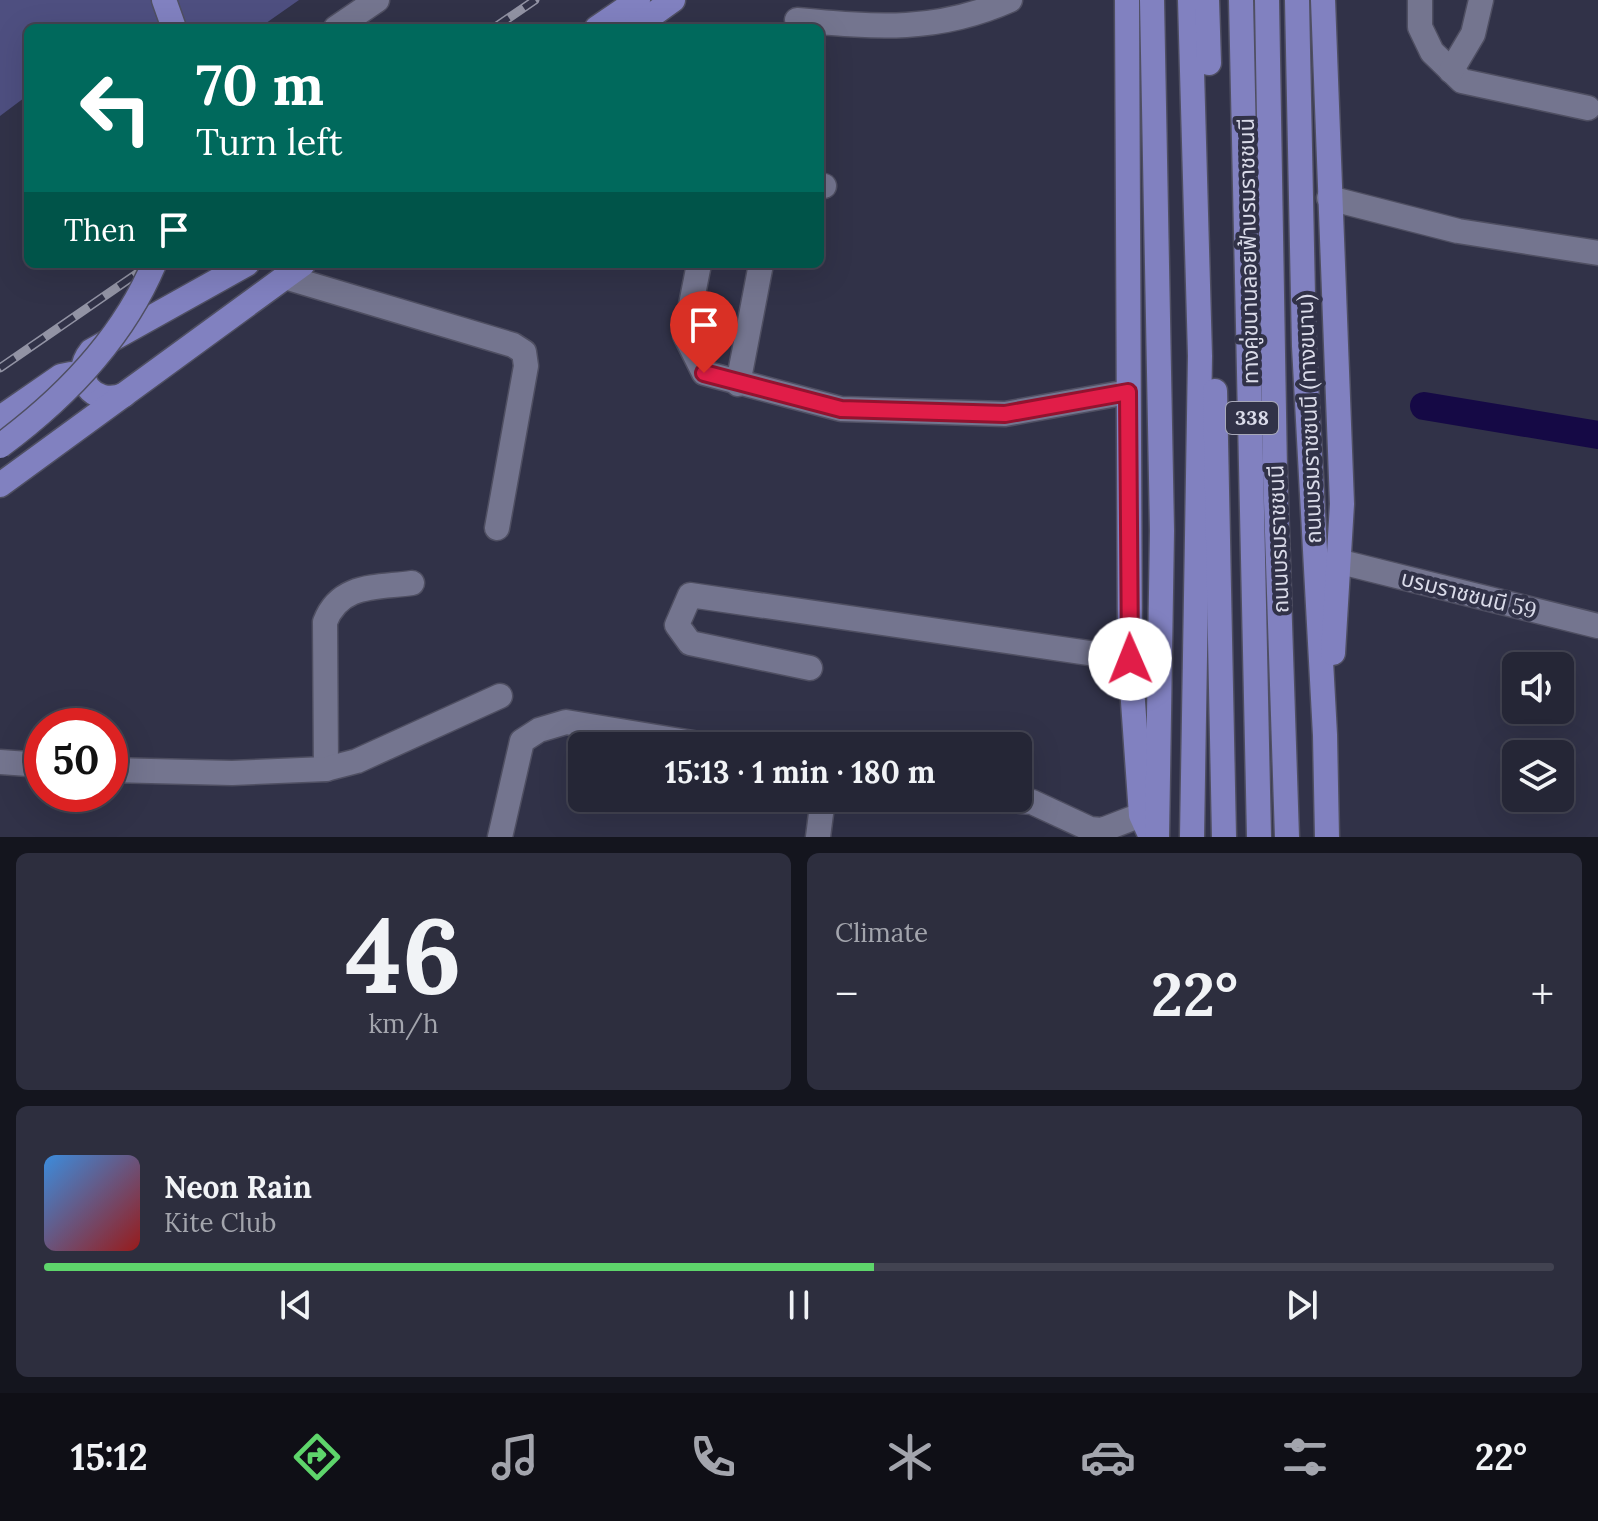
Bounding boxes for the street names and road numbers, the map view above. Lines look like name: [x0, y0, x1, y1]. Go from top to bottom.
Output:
street label: ทางคู่ขนานลอยฟ้าบรมราชชนนี: [1232, 118, 1264, 384]
street label: ถนนบรมราชชนนี (ทางขนาน): [1291, 294, 1327, 544]
road number: 338: [1226, 402, 1278, 434]
street label: ถนนบรมราชชนนี: [1261, 464, 1295, 614]
street label: บรมราชชนนี 59: [1398, 564, 1540, 624]

